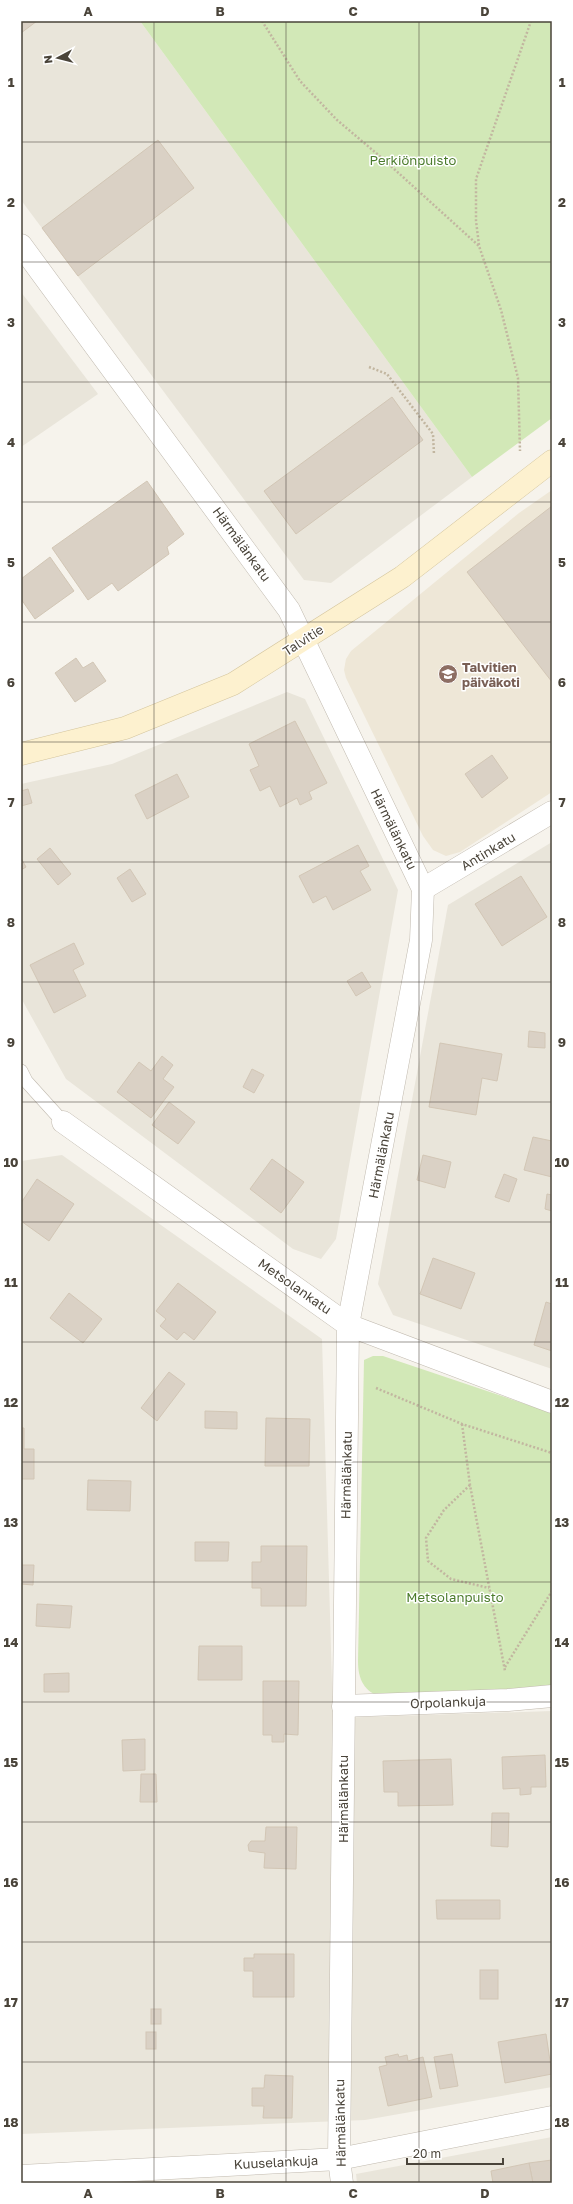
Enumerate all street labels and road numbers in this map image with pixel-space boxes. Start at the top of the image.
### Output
street label: Härmälänkatu [210,504,274,584]
street label: Talvitie [280,621,326,659]
street label: Härmälänkatu [367,786,421,872]
street label: Antinkatu [458,828,518,874]
street label: Härmälänkatu [365,1110,397,1200]
street label: Metsolankatu [255,1255,335,1317]
street label: Härmälänkatu [337,1431,355,1519]
street label: Orpolankuja [410,1693,486,1711]
street label: Härmälänkatu [335,1755,351,1843]
street label: Härmälänkatu [331,2079,349,2167]
street label: Kuuselankuja [233,2152,319,2172]

